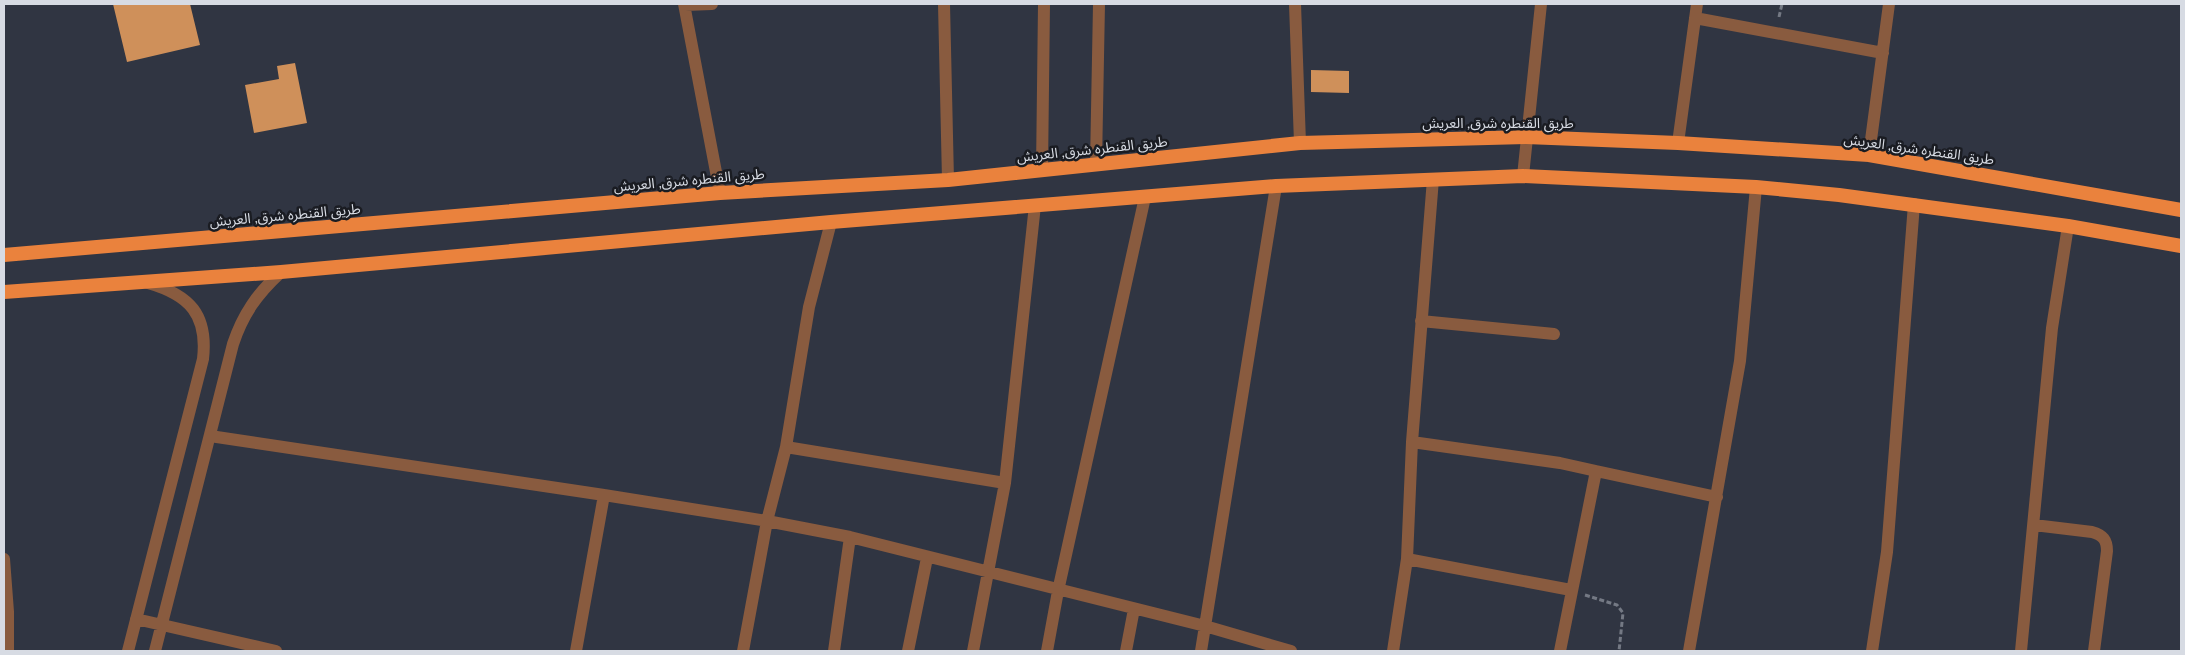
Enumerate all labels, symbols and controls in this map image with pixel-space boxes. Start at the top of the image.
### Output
street label: طريق القنطره شرق, العريش [1422,114,1574,133]
street label: طريق القنطره شرق, العريش [1843,130,1995,169]
street label: طريق القنطره شرق, العريش [1016,132,1168,167]
street label: طريق القنطره شرق, العريش [613,164,765,197]
street label: طريق القنطره شرق, العريش [209,199,361,232]

